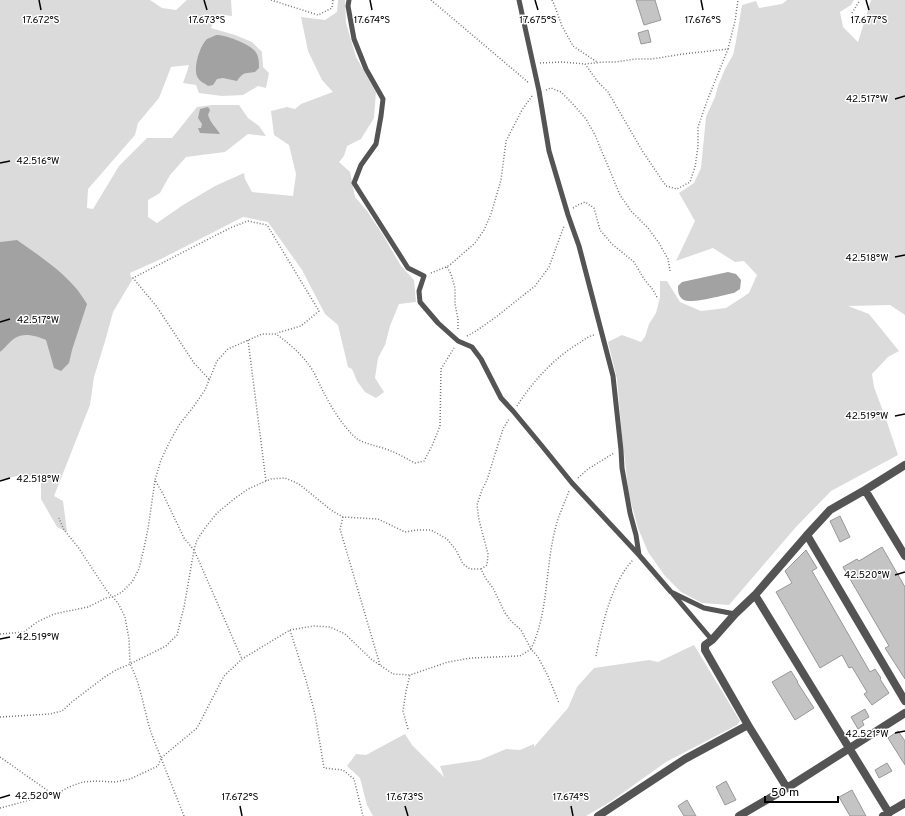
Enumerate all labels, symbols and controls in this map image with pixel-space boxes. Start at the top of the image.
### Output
text: 17.672°S [22,14,60,27]
text: 17.673°S [188,14,226,27]
text: 17.674°S [354,14,390,27]
text: 17.675°S [519,14,557,27]
text: 17.676°S [685,14,721,27]
text: 17.677°S [851,14,887,27]
text: 42.517°W [846,93,888,106]
text: 42.516°W [17,155,59,168]
text: 42.518°W [845,252,889,265]
text: 42.517°W [17,314,59,327]
text: 42.519°W [846,410,888,423]
text: 42.518°W [16,473,60,486]
text: 42.520°W [844,569,890,582]
text: 42.519°W [17,631,59,644]
text: 42.521°W [845,728,889,741]
scale bar [765,778,838,804]
text: 50 m [771,785,799,801]
text: 42.520°W [15,790,61,803]
text: 17.672°S [221,791,259,804]
text: 17.673°S [386,791,424,804]
text: 17.674°S [553,791,589,804]

